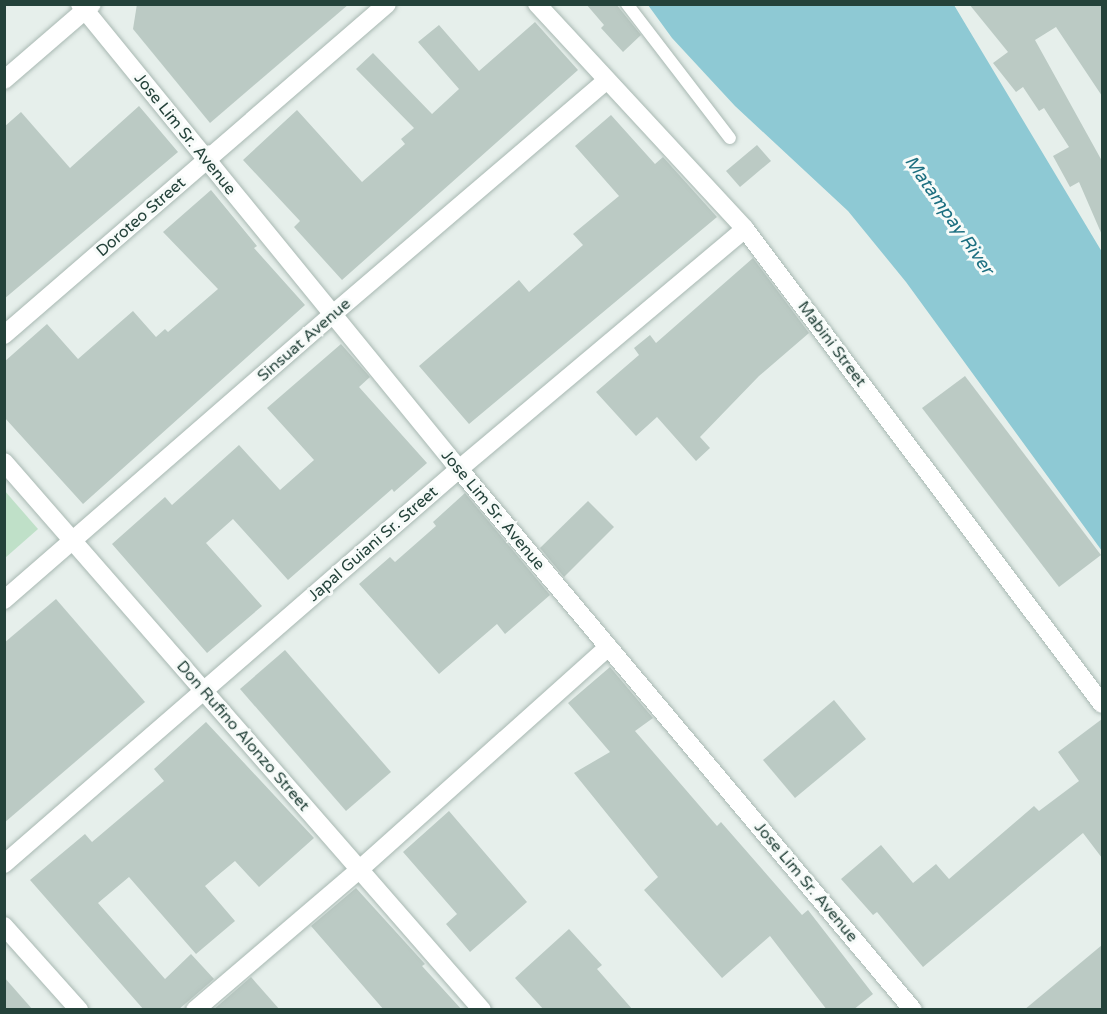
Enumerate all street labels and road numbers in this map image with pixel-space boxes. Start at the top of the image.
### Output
street label: Jose Lim Sr. Avenue [130,69,240,199]
street label: Doroteo Street [93,173,189,261]
street label: Sinsuat Avenue [253,294,355,386]
street label: Mabini Street [794,297,870,391]
street label: Jose Lim Sr. Avenue [437,446,549,574]
street label: Japal Guiani Sr. Street [304,482,442,606]
street label: Don Rufino Alonzo Street [172,657,314,815]
street label: Jose Lim Sr. Avenue [750,818,862,946]

